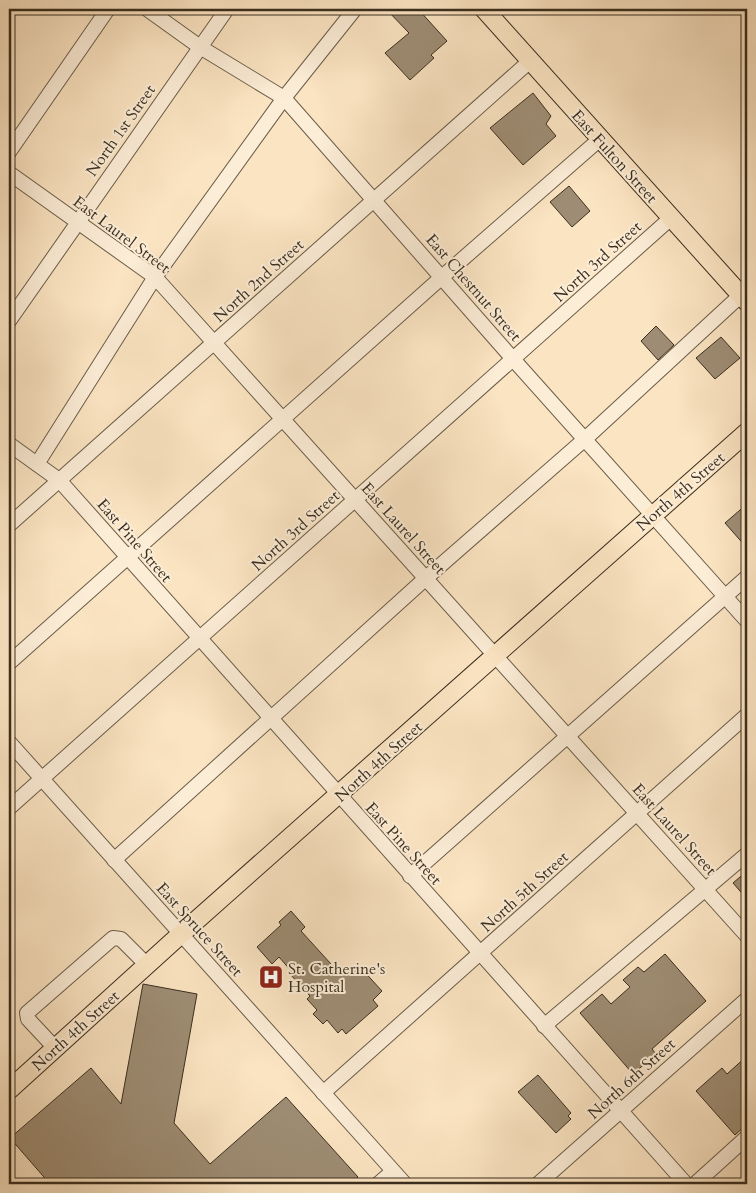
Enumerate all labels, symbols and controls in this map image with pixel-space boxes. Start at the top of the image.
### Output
street label: North 1st Street [81,80,161,181]
street label: East Fulton Street [566,105,662,208]
street label: East Laurel Street [68,191,175,279]
street label: North 3rd Street [549,216,647,307]
street label: East Chestnut Street [420,229,526,346]
street label: North 2nd Street [209,234,309,327]
street label: North 4th Street [632,447,730,536]
street label: East Laurel Street [356,478,451,579]
street label: North 3rd Street [247,485,345,576]
street label: East Pine Street [92,494,177,587]
street label: North 4th Street [330,716,427,807]
street label: East Laurel Street [627,779,722,880]
street label: East Pine Street [360,797,446,890]
street label: North 5th Street [476,846,573,937]
street label: East Spruce Street [151,878,248,982]
place label: St. Catherine's Hospital [288,958,385,998]
hospital icon: St. Catherine's Hospital [258,964,284,990]
street label: North 4th Street [27,985,124,1076]
street label: North 6th Street [583,1033,680,1124]

